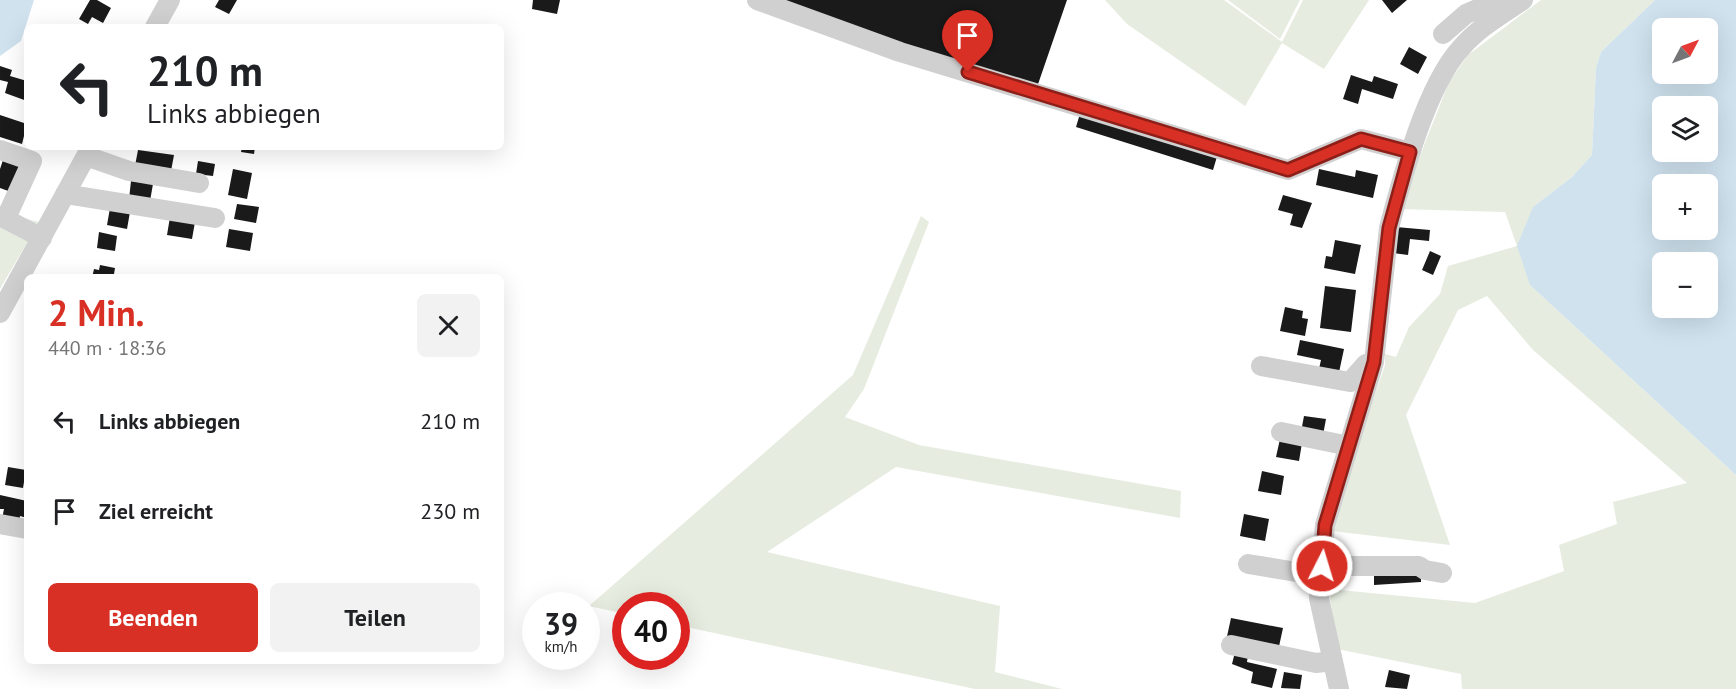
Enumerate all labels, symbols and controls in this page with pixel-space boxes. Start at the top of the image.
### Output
pin [942,10,993,72]
north arrow [1652,18,1718,84]
map controls [1652,18,1718,318]
icon: arrive [951,19,984,52]
text: 210 m [147,43,263,98]
icon: left [48,48,126,126]
text: Links abbiegen [147,96,321,130]
button: layers [1652,96,1718,162]
button: + [1652,174,1718,240]
button: − [1652,252,1718,318]
text: 2 Min. [48,289,144,336]
button: close [417,294,480,357]
text: 440 m · 18:36 [48,335,166,361]
icon: left [48,405,81,438]
text: Links abbiegen [99,407,240,435]
text: 210 m [420,407,480,435]
icon: arrive [48,495,81,528]
text: Ziel erreicht [99,497,213,525]
text: 230 m [420,497,480,525]
position arrow [1290,534,1354,598]
button: Beenden [48,583,258,652]
button: Teilen [270,583,480,652]
speed limit sign: 40 [612,592,690,670]
text: 39 [544,604,578,643]
text: km/h [545,637,577,656]

